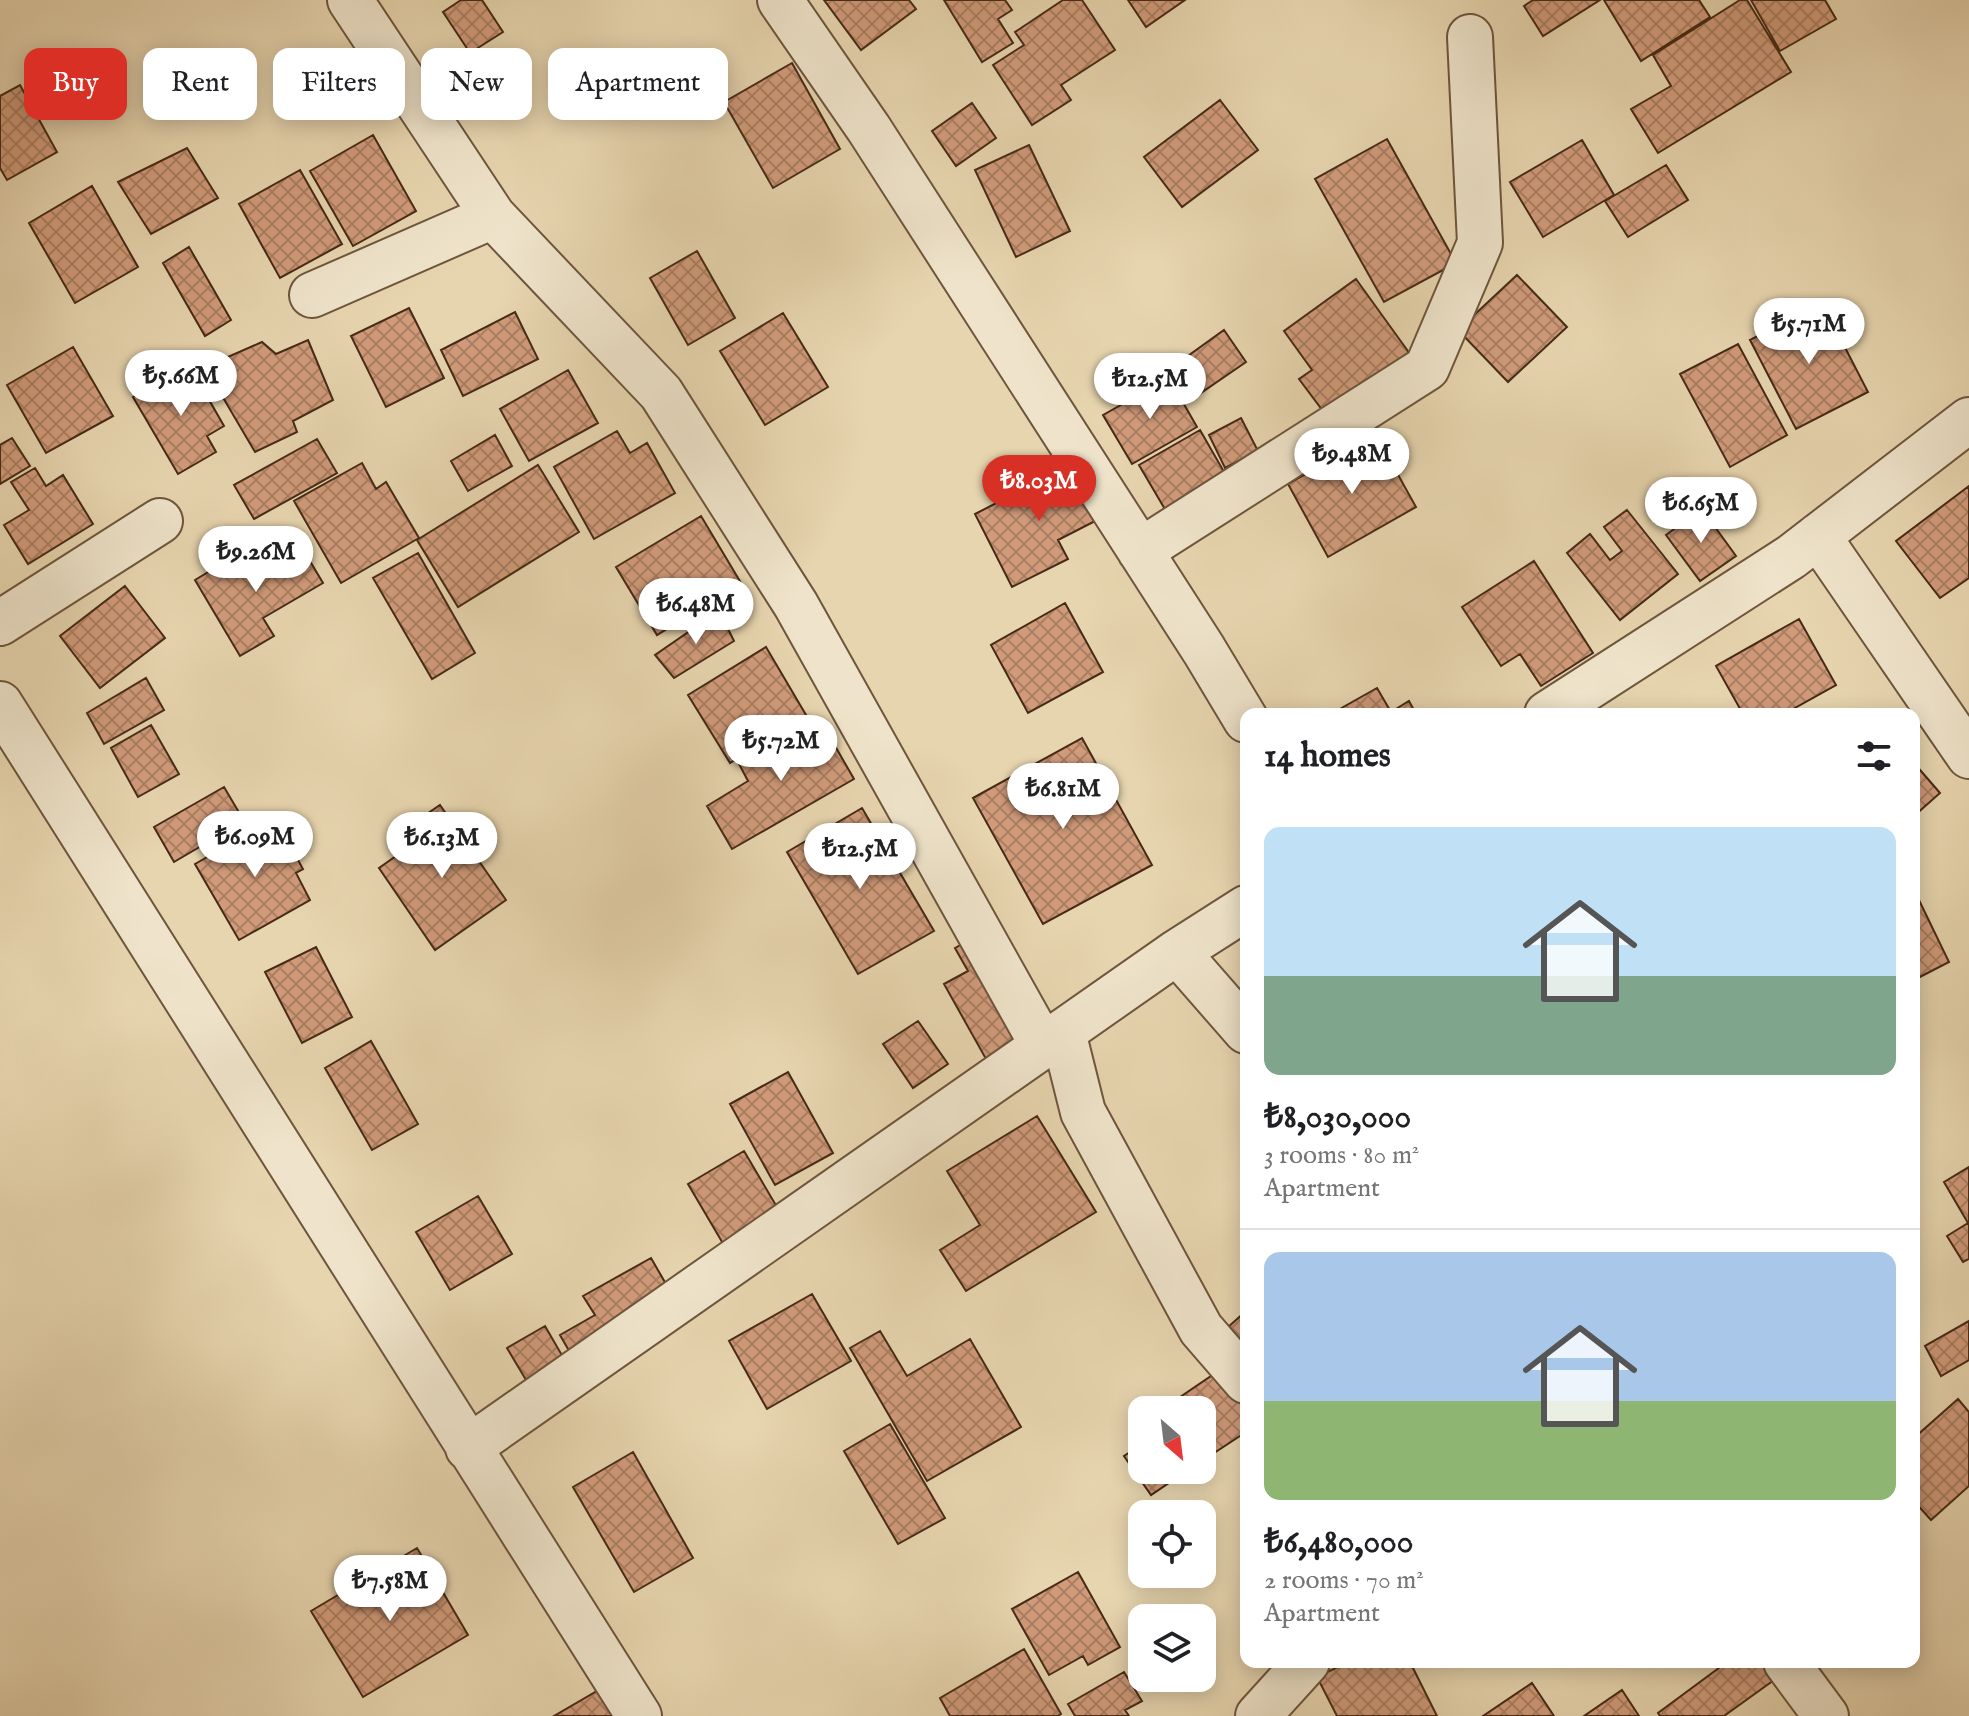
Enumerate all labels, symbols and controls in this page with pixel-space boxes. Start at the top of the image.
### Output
chip: Buy [24,48,127,120]
chip: Rent [143,48,257,120]
chip: Filters [273,48,405,120]
chip: New [421,48,532,120]
chip: Apartment [548,48,728,120]
pin: ₺5.71M [1744,298,1874,366]
text: ₺5.71M [1772,307,1846,340]
pin: ₺5.66M [116,350,246,418]
pin: ₺12.5M [1085,353,1215,421]
text: ₺5.66M [143,359,219,392]
text: ₺12.5M [1112,362,1188,395]
pin: ₺9.48M [1287,428,1417,496]
text: ₺9.48M [1312,437,1392,470]
pin: ₺8.03M [974,455,1104,523]
text: ₺8.03M [1000,464,1078,497]
pin: ₺6.65M [1636,477,1766,545]
text: ₺6.65M [1663,486,1739,519]
pin: ₺9.26M [191,526,321,594]
text: ₺9.26M [216,535,296,568]
pin: ₺6.48M [631,578,761,646]
text: ₺6.48M [657,587,736,620]
pin: ₺5.72M [716,715,846,783]
text: ₺5.72M [742,724,820,757]
icon: filters [1852,734,1896,778]
text: 14 homes [1264,735,1391,778]
pin: ₺6.81M [998,763,1128,831]
text: ₺6.81M [1025,772,1101,805]
pin: ₺6.09M [190,811,320,879]
pin: ₺6.13M [377,812,507,880]
text: ₺6.09M [215,820,295,853]
text: ₺6.13M [404,821,480,854]
pin: ₺12.5M [795,823,925,891]
text: ₺12.5M [822,832,898,865]
icon: home [1508,879,1652,1023]
text: ₺8,030,000 [1264,1096,1411,1139]
text: 3 rooms · 80 m² [1264,1139,1419,1172]
text: Apartment [1264,1172,1380,1205]
icon: home [1508,1304,1652,1448]
north arrow [1128,1396,1216,1484]
map controls [1128,1396,1216,1692]
button: locate [1128,1500,1216,1588]
text: ₺6,480,000 [1264,1521,1414,1564]
pin: ₺7.58M [325,1555,455,1623]
text: ₺7.58M [352,1564,428,1597]
text: 2 rooms · 70 m² [1264,1564,1424,1597]
text: Apartment [1264,1597,1380,1630]
button: layers [1128,1604,1216,1692]

